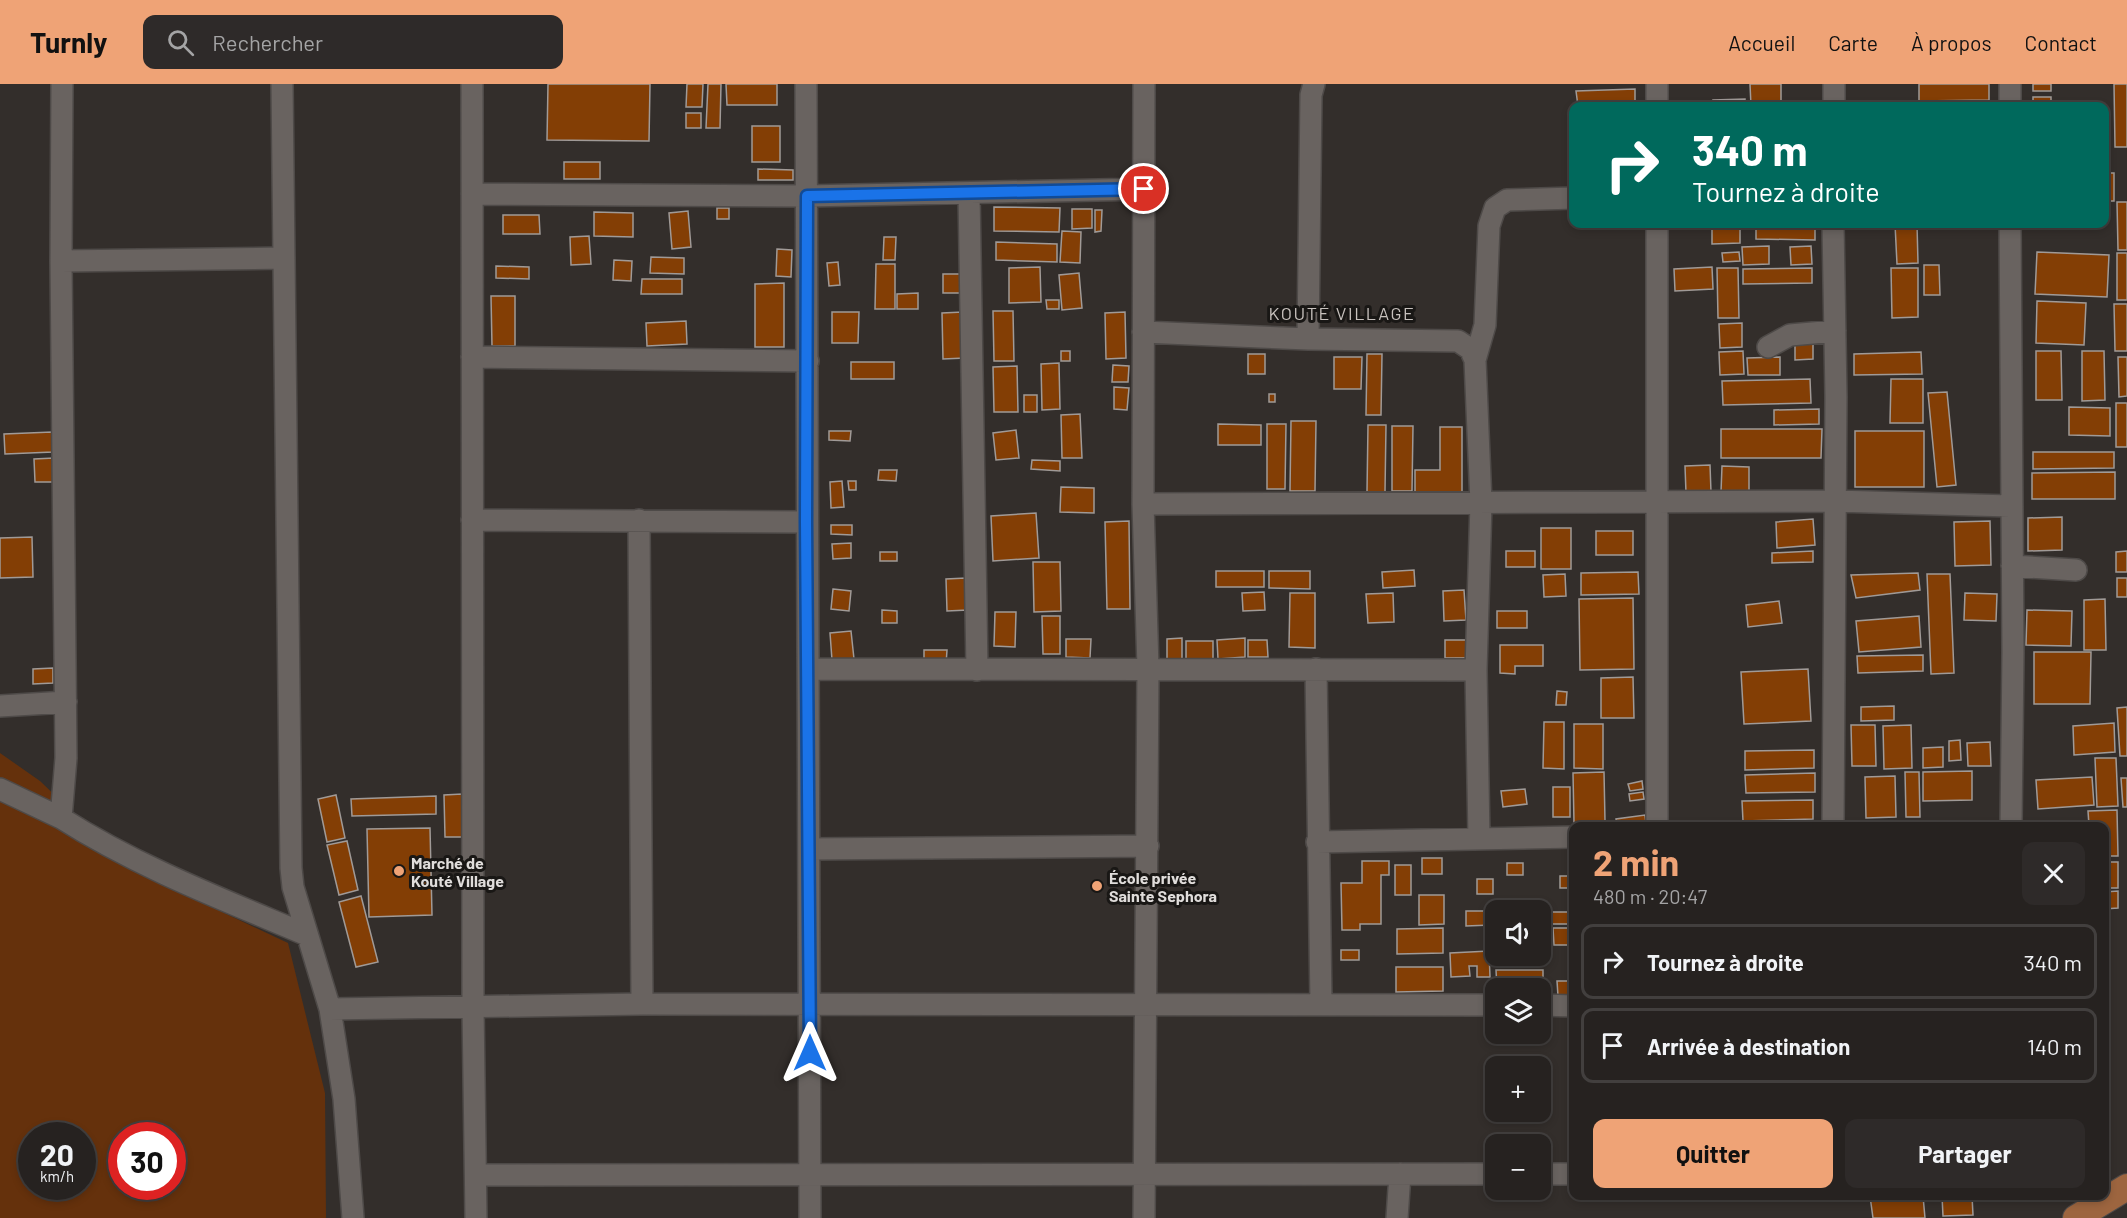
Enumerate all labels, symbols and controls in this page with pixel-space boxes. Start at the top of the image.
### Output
search box [143,15,563,69]
text: Turnly [30,25,107,59]
icon: search [164,26,197,59]
text: Rechercher [212,29,323,55]
text: Accueil [1728,30,1795,55]
text: Carte [1828,30,1878,55]
text: À propos [1911,30,1992,55]
text: Contact [2025,30,2097,55]
text: 340 m [1692,124,1808,174]
icon: right [1593,126,1671,204]
pin [1118,163,1169,214]
icon: arrive [1127,172,1160,205]
text: Tournez à droite [1692,175,1880,207]
district label: KOUTÉ VILLAGE [1269,302,1415,324]
text: 2 min [1593,840,1679,883]
button: close [2022,842,2085,905]
place label: Marché de Kouté Village [411,853,504,890]
marker: Marché de Kouté Village [392,864,406,878]
place label: École privée Sainte Sephora [1109,868,1217,905]
marker: École privée Sainte Sephora [1090,879,1104,893]
text: 480 m · 20:47 [1593,884,1707,908]
map controls [1485,900,1551,1200]
button: sound [1485,900,1551,966]
icon: right [1596,945,1629,978]
text: Tournez à droite [1647,949,1804,975]
text: 340 m [2024,949,2082,975]
button: layers [1485,978,1551,1044]
position arrow [778,1021,842,1085]
icon: arrive [1596,1029,1629,1062]
text: Arrivée à destination [1647,1033,1850,1059]
text: 140 m [2027,1033,2082,1059]
button: + [1485,1056,1551,1122]
button: Quitter [1593,1119,1833,1188]
button: Partager [1845,1119,2085,1188]
speed limit sign: 30 [108,1122,186,1200]
button: − [1485,1134,1551,1200]
text: 20 [40,1136,74,1172]
text: km/h [40,1167,74,1185]

